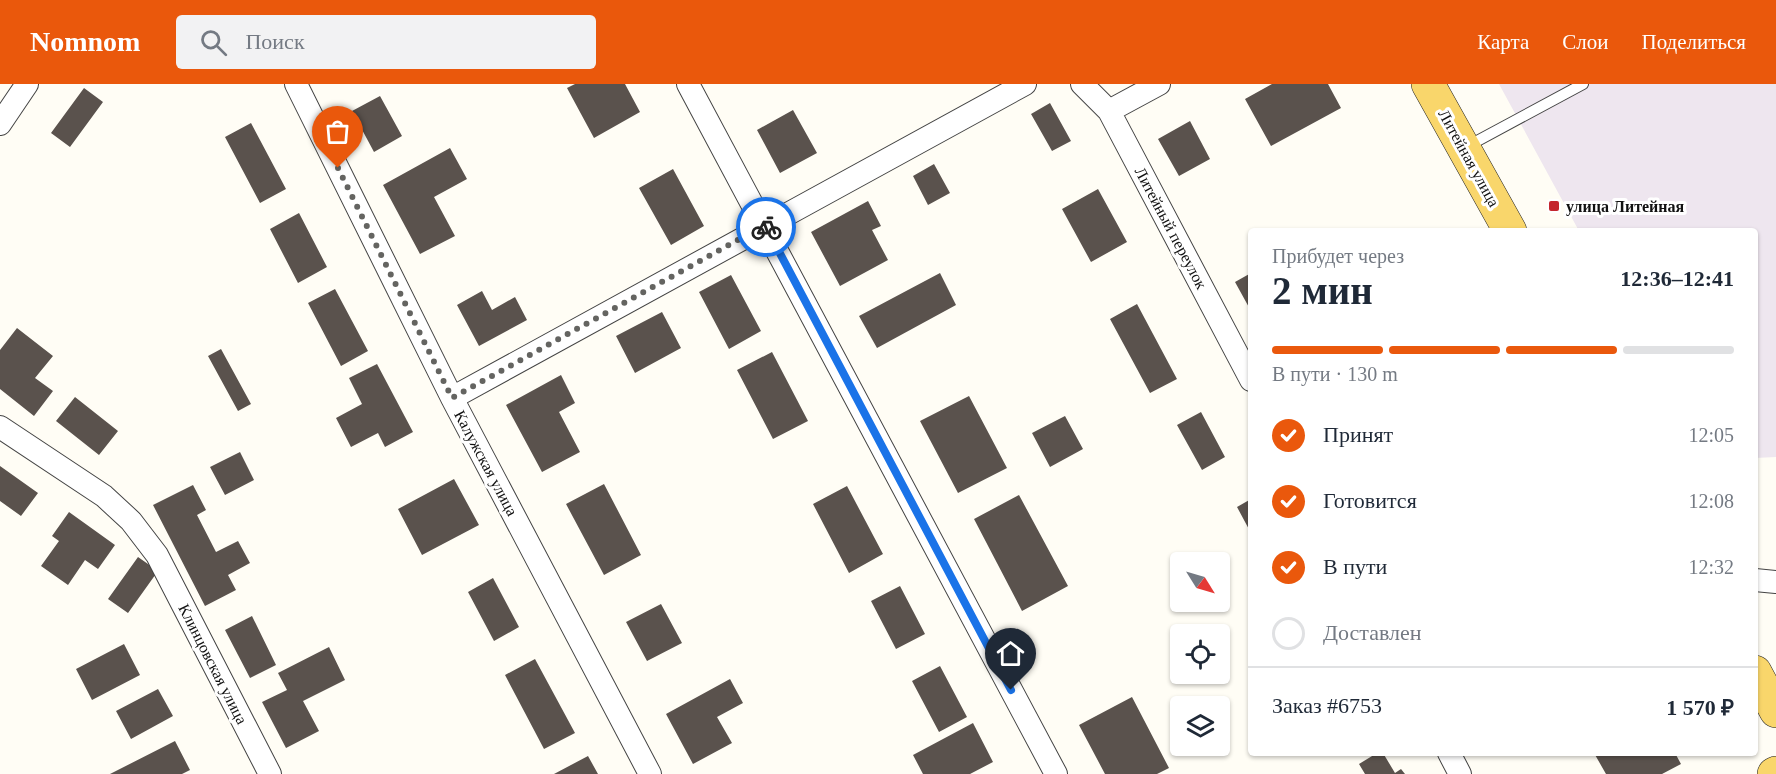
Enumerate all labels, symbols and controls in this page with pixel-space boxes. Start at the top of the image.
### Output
search box [176,15,596,69]
text: Nomnom [30,26,140,57]
icon: search [197,26,230,59]
text: Поиск [245,29,305,54]
text: Карта [1477,30,1529,54]
text: Слои [1562,30,1608,54]
text: Поделиться [1641,30,1746,54]
pin [312,106,363,168]
street label: Литейная улица [1434,106,1503,210]
icon: bag [321,115,354,148]
street label: Литейный переулок [1131,164,1210,292]
courier [736,197,796,257]
place label: улица Литейная [1566,198,1685,216]
marker: улица Литейная [1547,199,1561,213]
icon: bike [750,211,783,244]
text: Прибудет через [1272,245,1404,267]
text: 12:36–12:41 [1620,266,1734,291]
text: 2 мин [1272,269,1373,312]
text: В пути · 130 m [1272,363,1398,385]
street label: Калужская улица [450,407,521,519]
icon: check [1272,419,1305,452]
text: Принят [1323,422,1393,447]
text: 12:05 [1688,424,1734,446]
icon: check [1272,485,1305,518]
text: Готовится [1323,488,1417,513]
text: 12:08 [1688,490,1734,512]
icon: check [1272,551,1305,584]
north arrow [1170,552,1230,612]
map controls [1170,552,1230,756]
text: В пути [1323,554,1387,579]
text: 12:32 [1688,556,1734,578]
street label: Клинцовская улица [174,601,251,727]
text: Доставлен [1323,620,1422,645]
button: locate [1170,624,1230,684]
pin [985,628,1036,690]
icon: home [994,637,1027,670]
text: Заказ #6753 [1272,693,1382,718]
text: 1 570 ₽ [1666,695,1734,720]
button: layers [1170,696,1230,756]

